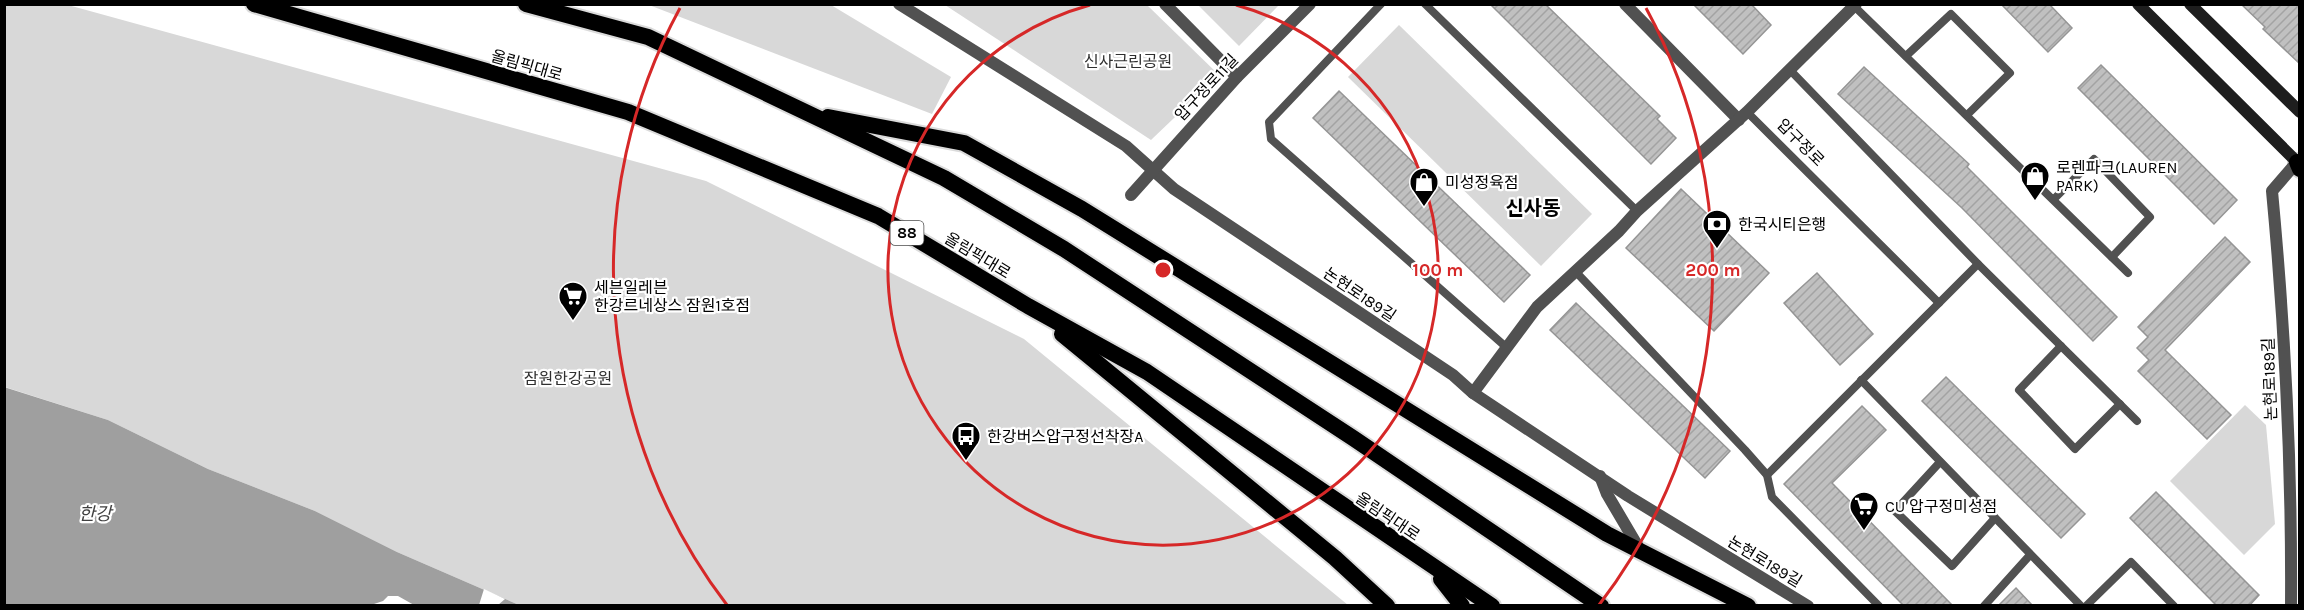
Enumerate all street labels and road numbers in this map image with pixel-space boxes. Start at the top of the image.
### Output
street label: 올림픽대로 [489,46,565,85]
street label: 압구정로11길 [1171,50,1242,125]
street label: 압구정로 [1773,115,1828,170]
road number: 88 [890,221,924,245]
street label: 올림픽대로 [941,228,1014,283]
street label: 논현로189길 [1320,263,1400,326]
street label: 논현로189길 [2259,337,2280,421]
street label: 올림픽대로 [1352,488,1424,545]
street label: 논현로189길 [1724,532,1805,591]

